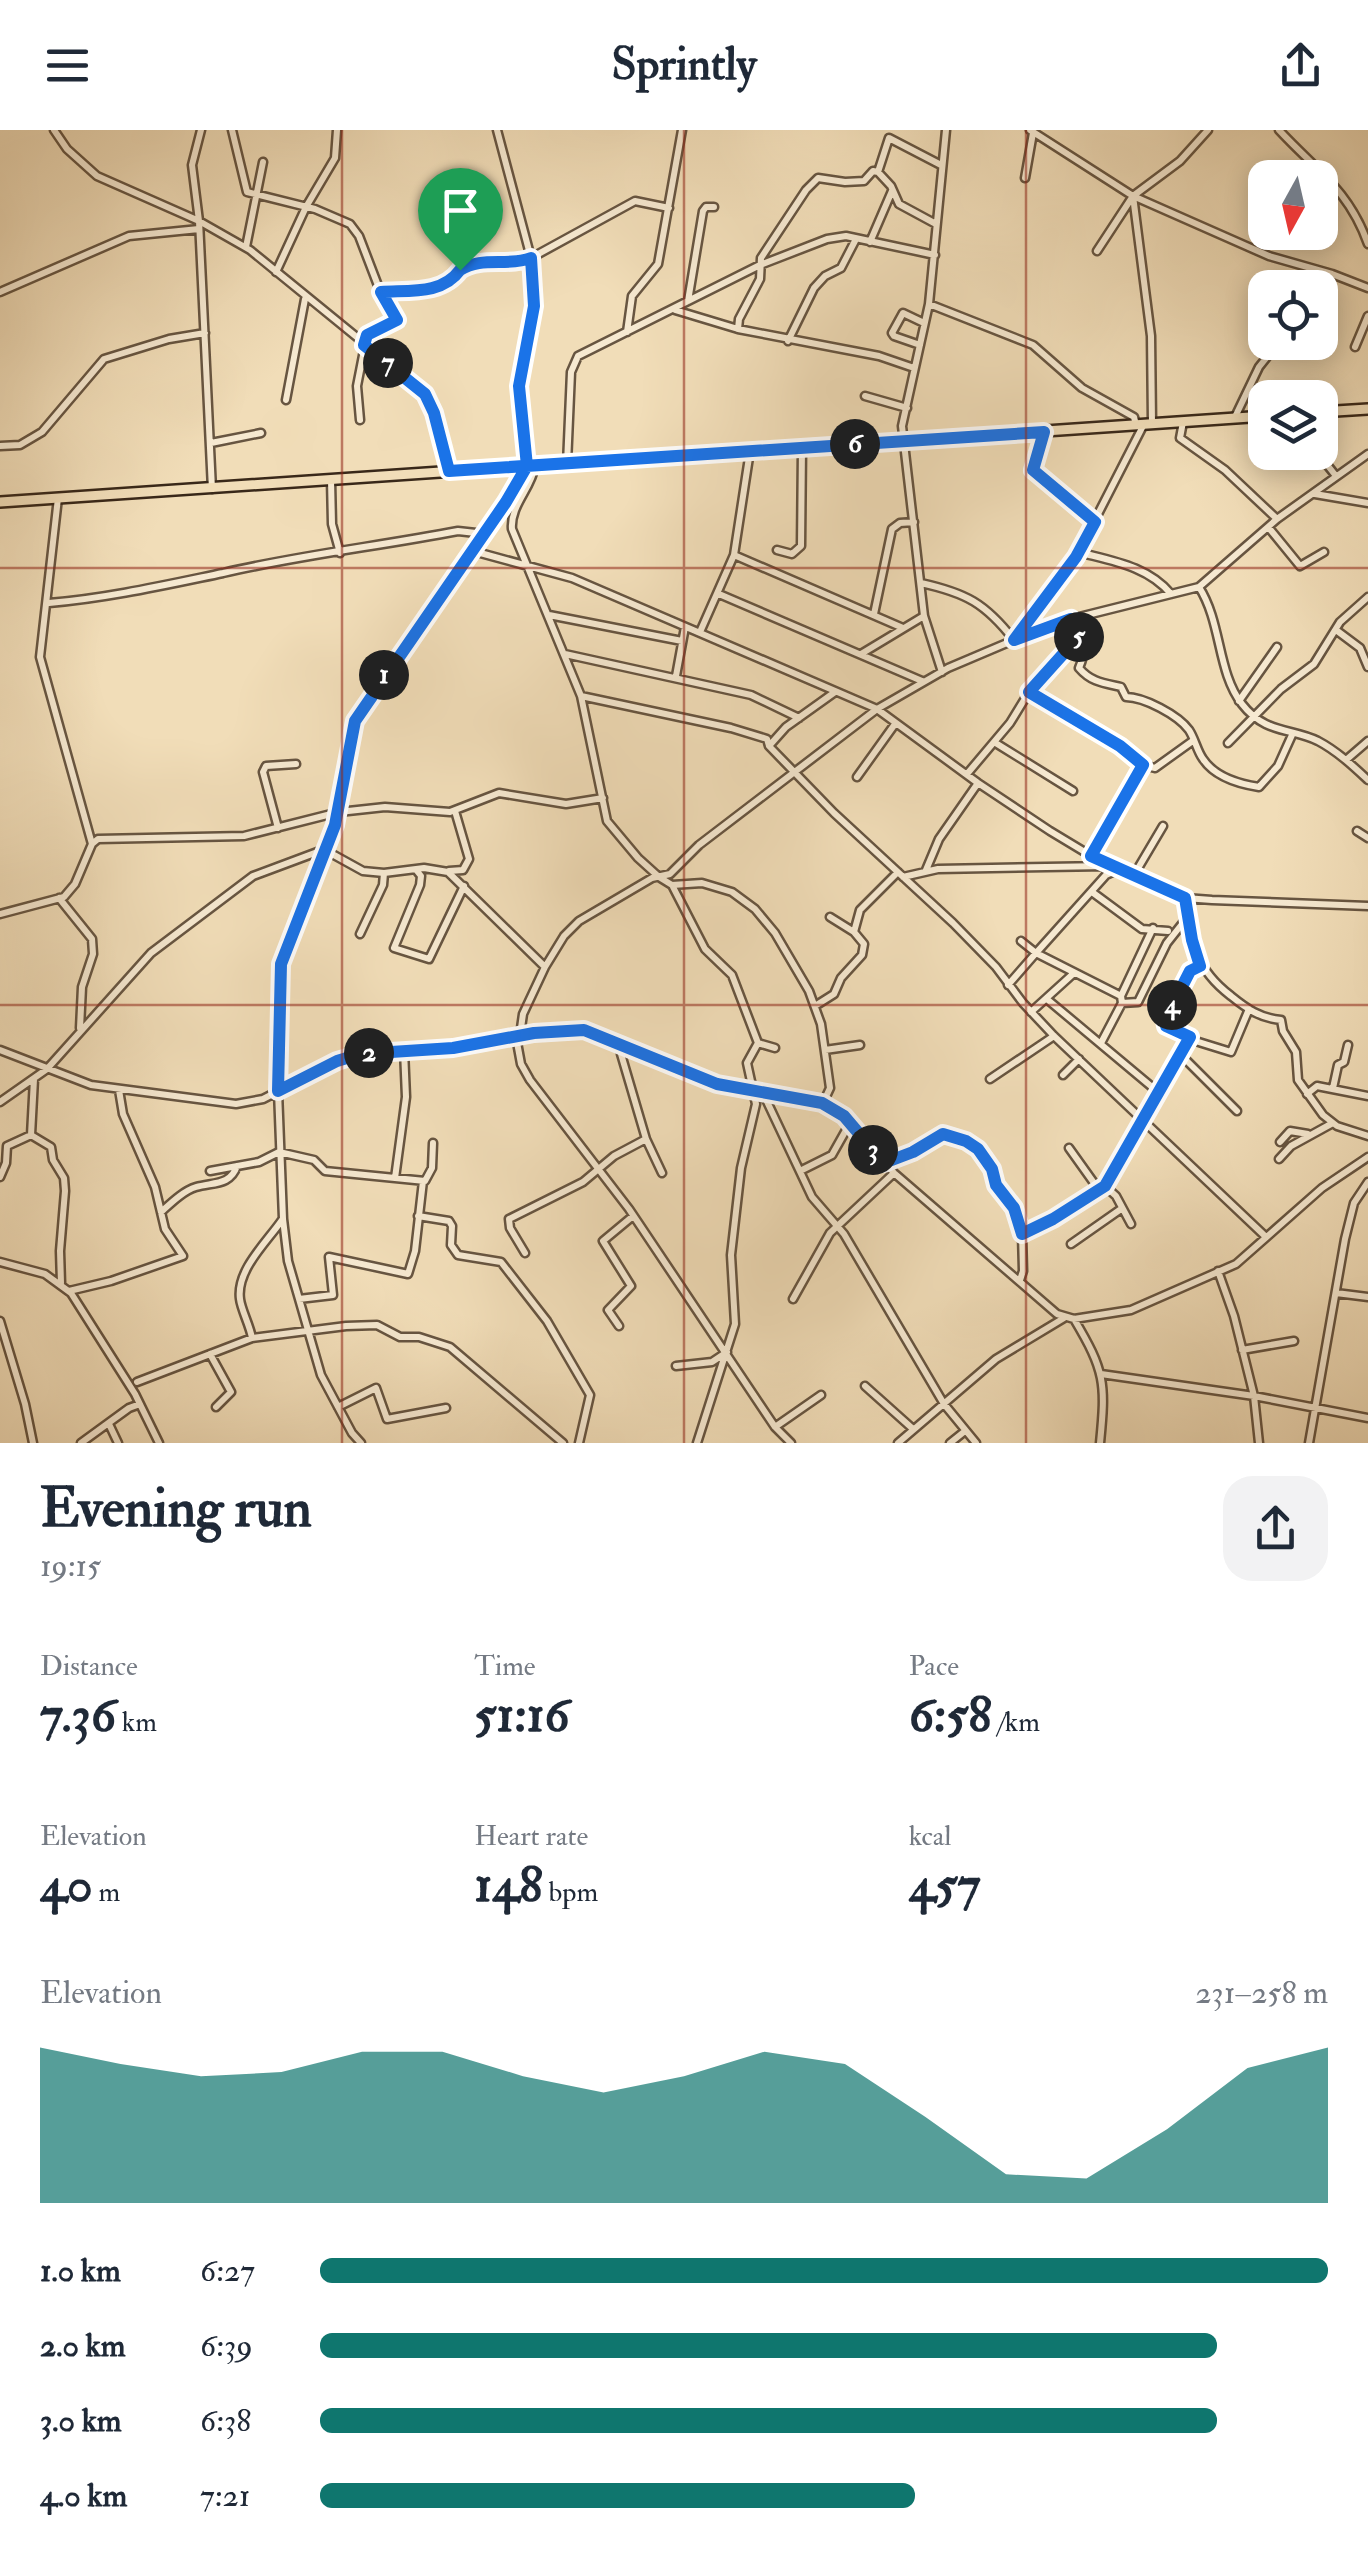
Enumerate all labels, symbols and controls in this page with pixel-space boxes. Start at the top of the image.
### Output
text: Sprintly [611,37,757,93]
icon: menu [40,38,95,93]
icon: share [1273,38,1328,93]
north arrow [1248,160,1338,250]
map controls [1248,160,1338,470]
pin [418,168,503,271]
icon: arrive [433,183,488,238]
button: locate [1248,270,1338,360]
pin: 7 [363,338,413,388]
text: 7 [382,345,394,380]
button: layers [1248,380,1338,470]
pin: 6 [830,419,880,469]
text: 6 [848,426,862,461]
pin: 5 [1054,612,1104,662]
text: 5 [1073,619,1085,654]
pin: 1 [359,650,409,700]
text: 1 [379,657,389,692]
pin: 4 [1147,980,1197,1030]
text: 4 [1164,987,1180,1022]
pin: 2 [344,1028,394,1078]
text: 2 [362,1035,376,1070]
pin: 3 [848,1125,898,1175]
text: 3 [868,1132,878,1167]
text: Evening run [40,1474,312,1543]
button: share [1223,1476,1328,1581]
text: 19:15 [40,1546,101,1586]
text: Distance [40,1649,138,1684]
text: Time [474,1649,536,1684]
text: Pace [909,1649,959,1684]
text: 7.36 [40,1684,116,1747]
text: 51:16 [474,1684,569,1747]
text: 6:58 [909,1684,992,1747]
text: km [116,1705,157,1740]
text: /km [992,1705,1040,1740]
text: Elevation [40,1819,147,1854]
text: Heart rate [474,1819,588,1854]
text: kcal [909,1819,952,1854]
text: 40 [40,1854,93,1917]
text: 148 [474,1854,543,1917]
text: 457 [909,1854,981,1917]
text: m [93,1875,120,1910]
text: bpm [543,1875,598,1910]
text: Elevation [40,1973,162,2013]
text: 231–258 m [1195,1973,1328,2013]
text: 1.0 km [40,2251,121,2291]
text: 6:27 [200,2251,255,2291]
text: 2.0 km [40,2326,126,2366]
text: 6:39 [200,2326,253,2366]
text: 3.0 km [40,2401,122,2441]
text: 6:38 [200,2401,251,2441]
text: 4.0 km [40,2476,127,2516]
text: 7:21 [200,2476,250,2516]

